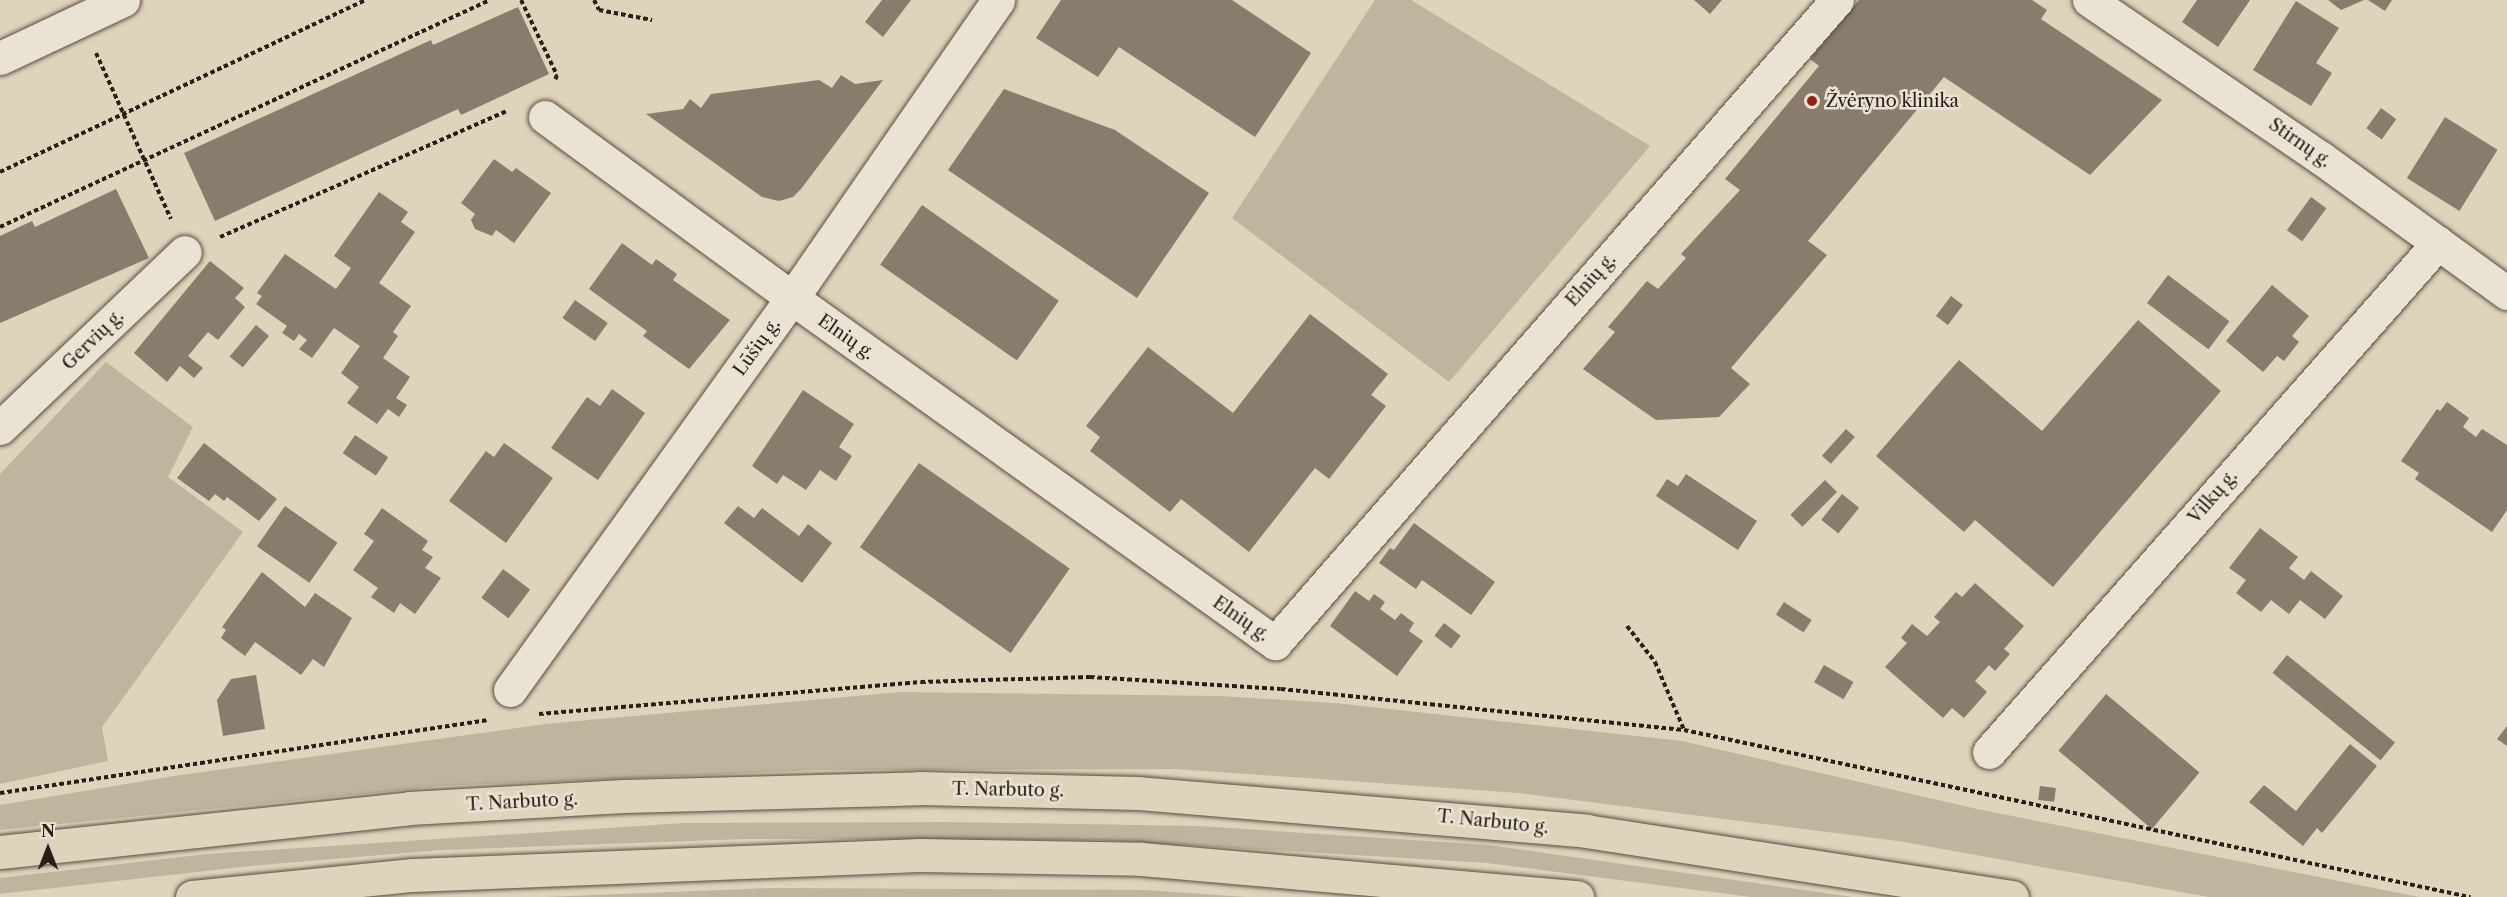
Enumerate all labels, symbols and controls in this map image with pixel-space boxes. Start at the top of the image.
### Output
place label: Žvėryno klinika [1826,90,1959,112]
marker: Žvėryno klinika [1803,92,1821,110]
street label: Stirnų g. [2265,114,2335,172]
street label: Elnių g. [1561,249,1621,311]
street label: Gervių g. [58,305,128,375]
street label: Elnių g. [813,310,879,364]
street label: Lūšių g. [729,314,785,380]
street label: Vilkų g. [2184,466,2242,528]
street label: Elnių g. [1208,592,1274,646]
street label: T. Narbuto g. [952,778,1064,802]
street label: T. Narbuto g. [466,788,578,816]
street label: T. Narbuto g. [1436,805,1550,839]
north arrow [18,819,78,879]
text: N [41,821,55,841]

